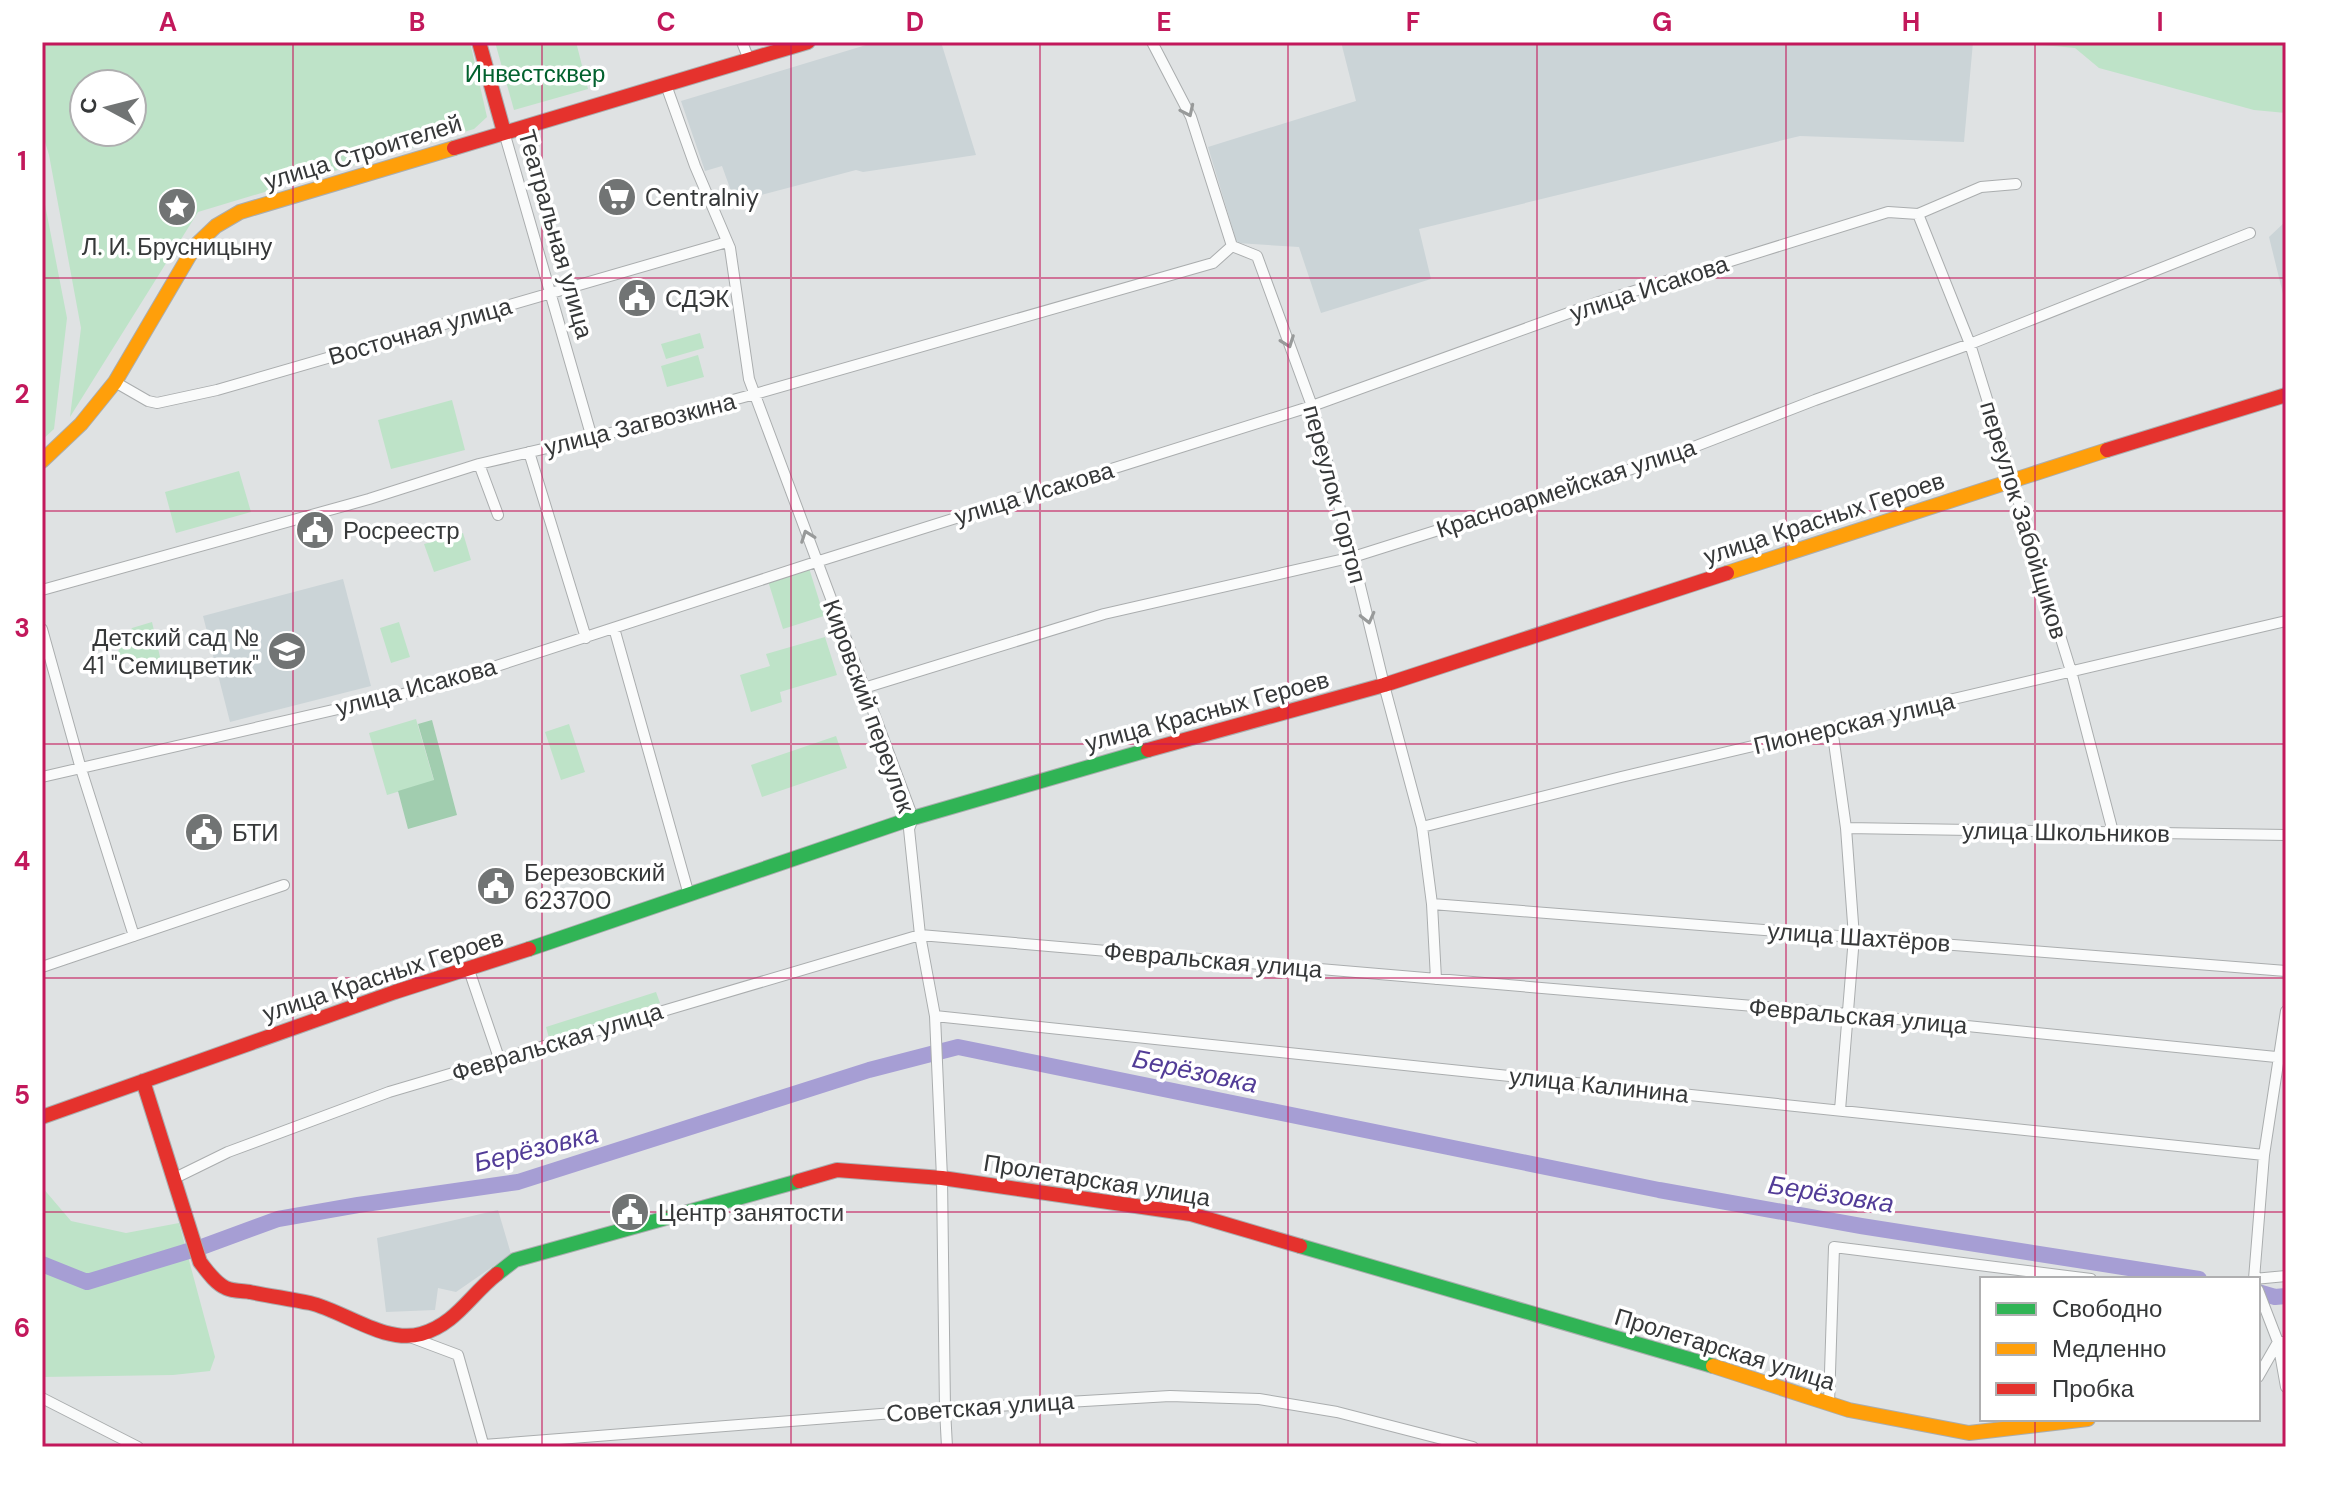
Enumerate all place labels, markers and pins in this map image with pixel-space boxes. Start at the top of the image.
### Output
supermarket icon: Centralniy [596,176,638,218]
place label: Centralniy [645,182,759,213]
place icon: Л. И. Брусницыну [156,186,198,228]
place label: Л. И. Брусницыну [82,231,272,262]
public building icon: СДЭК [616,277,658,319]
place label: СДЭК [665,283,729,314]
public building icon: Росреестр [294,509,336,551]
place label: Росреестр [343,515,460,546]
place label: Детский сад № 41 "Семицветик" [82,622,259,681]
school or university icon: Детский сад № 41 "Семицветик" [266,630,308,672]
public building icon: БТИ [183,811,225,853]
place label: БТИ [232,817,279,848]
place label: Березовский 623700 [524,857,665,916]
public building icon: Березовский 623700 [475,865,517,907]
public building icon: Центр занятости [609,1191,651,1233]
place label: Центр занятости [658,1197,844,1228]

